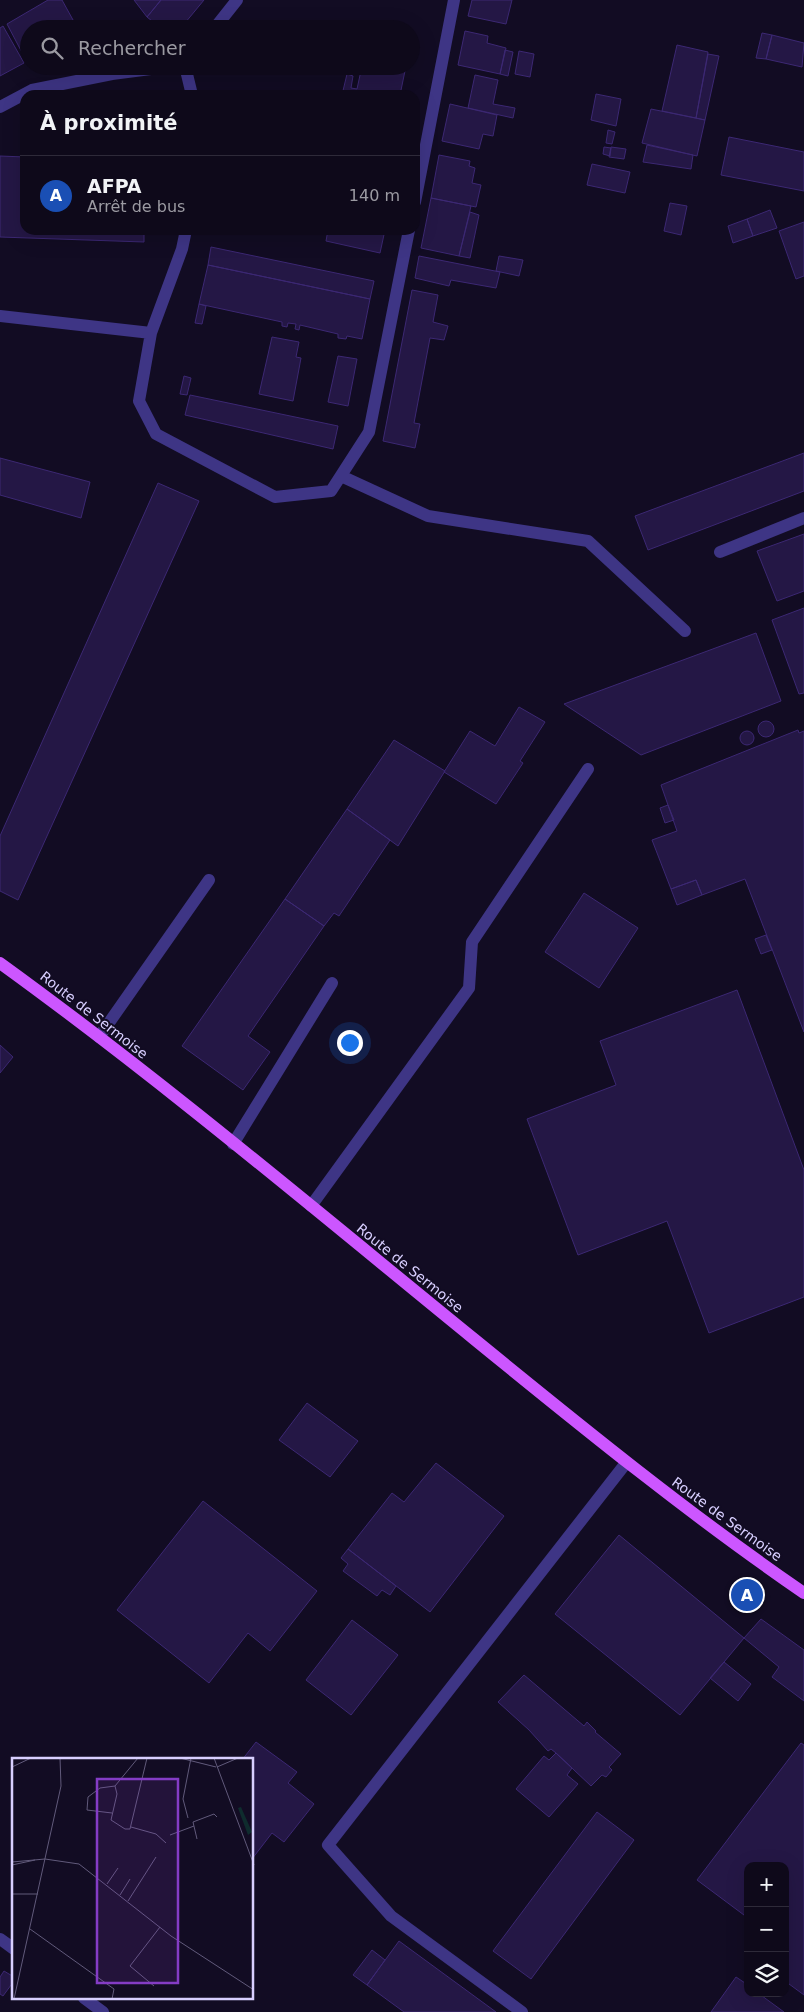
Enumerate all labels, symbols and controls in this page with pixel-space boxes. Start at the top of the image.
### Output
search box [20,20,420,75]
icon: search [38,34,66,62]
text: Rechercher [78,37,186,59]
text: À proximité [40,111,177,135]
text: AFPA [87,175,142,197]
text: A [50,186,62,205]
text: 140 m [349,186,400,205]
text: Arrêt de bus [87,197,185,216]
street label: Route de Sermoise [37,968,151,1062]
your location [337,1030,363,1056]
street label: Route de Sermoise [354,1220,466,1316]
street label: Route de Sermoise [669,1474,785,1564]
pin: A [731,1576,763,1614]
inset map [12,1758,254,2000]
map controls [744,1862,789,1997]
button: + [744,1862,789,1907]
button: − [744,1907,789,1952]
button: layers [744,1952,789,1997]

